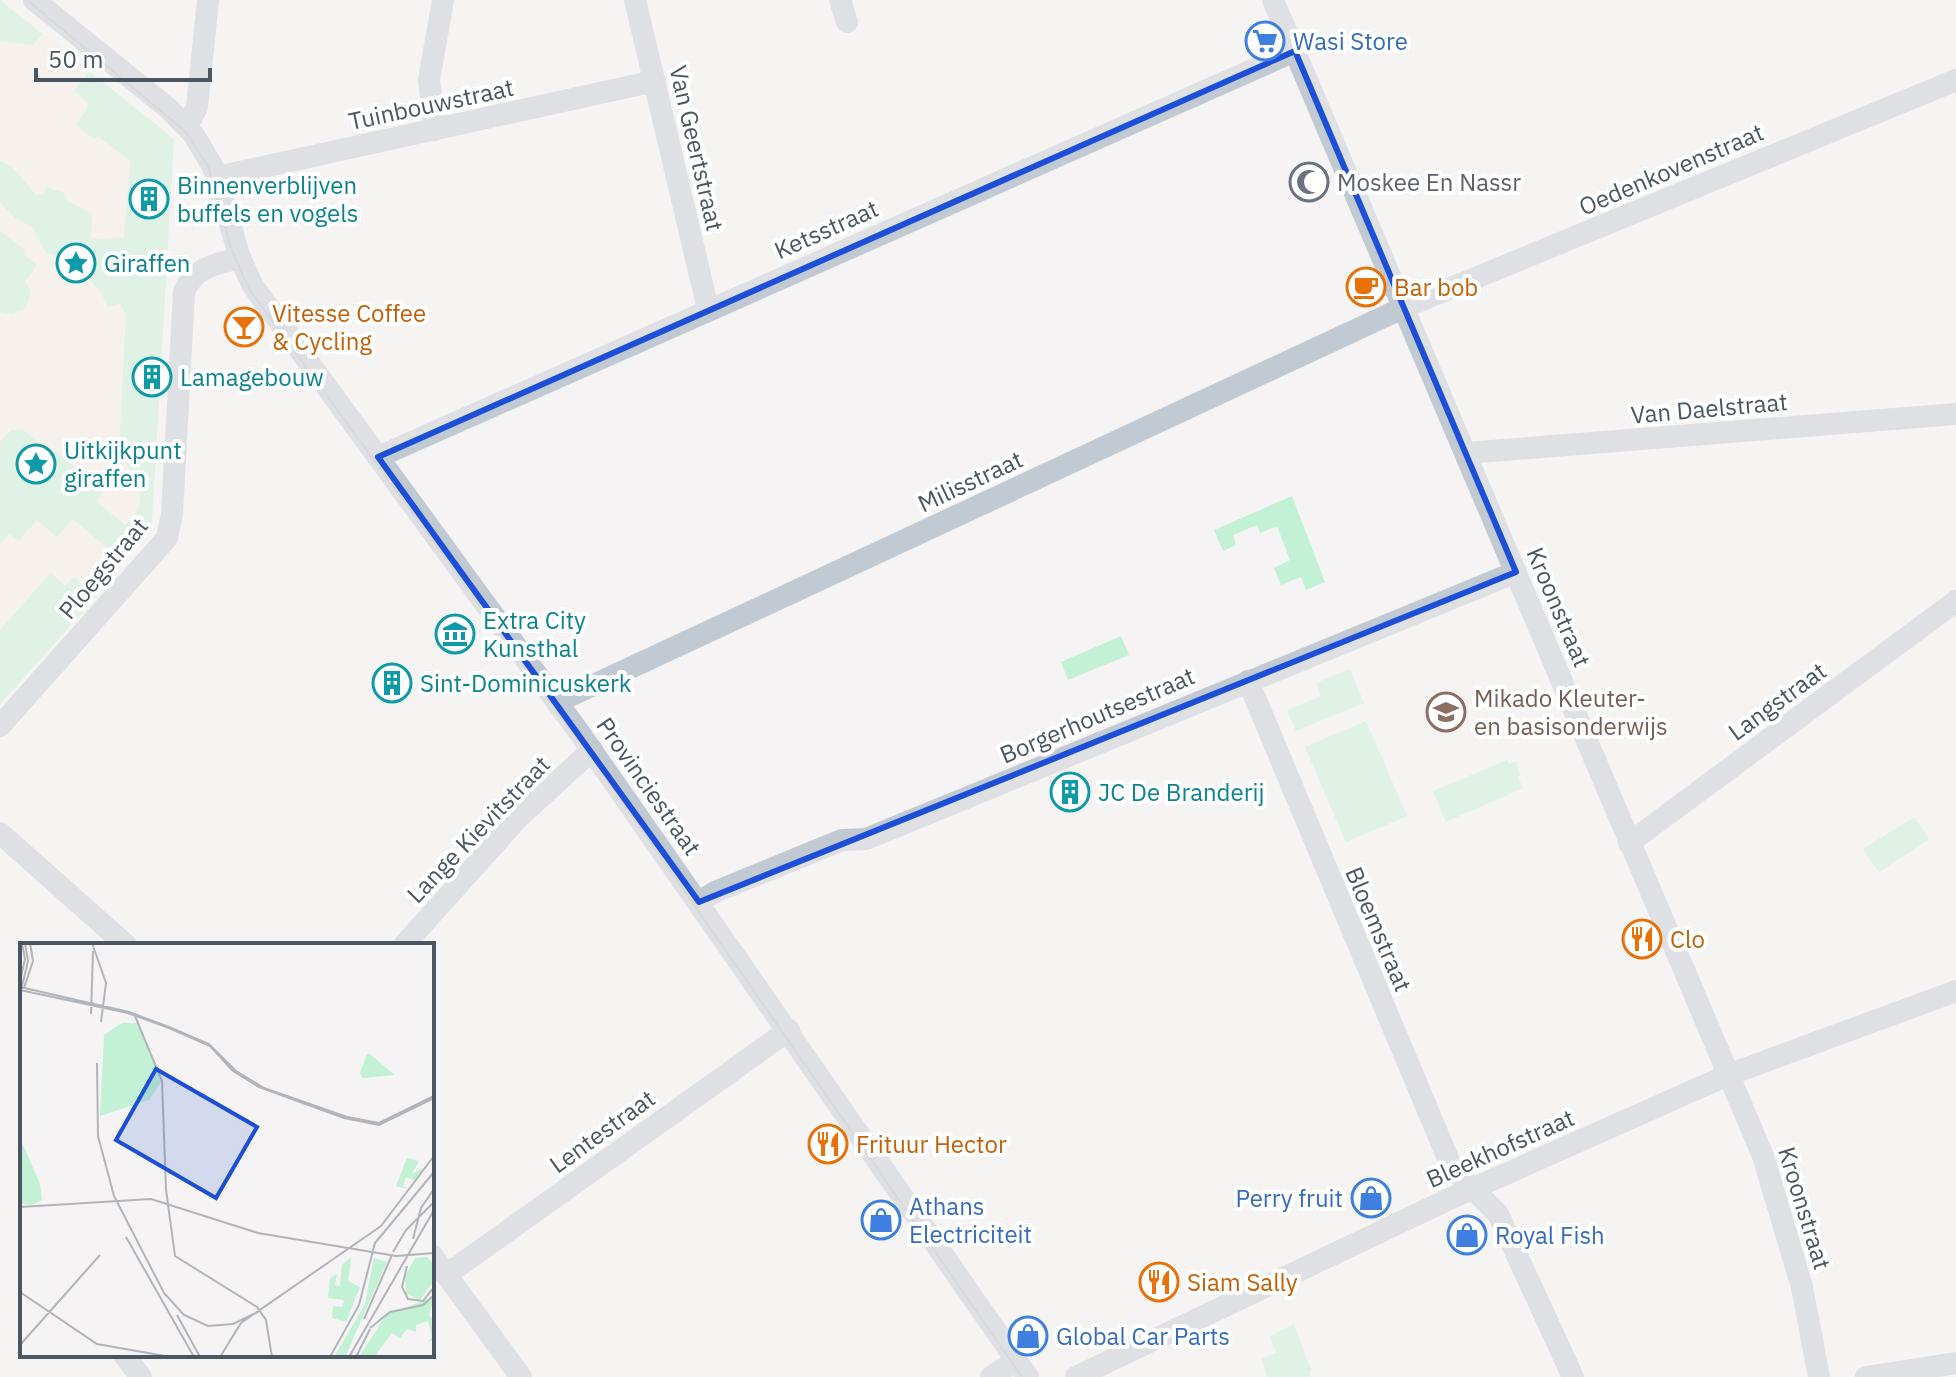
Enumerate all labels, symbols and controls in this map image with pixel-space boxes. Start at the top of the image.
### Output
supermarket icon: Wasi Store [1244,20,1286,62]
place label: Wasi Store [1293,25,1408,57]
scale bar [36,32,210,82]
text: 50 m [48,43,103,75]
street label: Van Geertstraat [662,62,732,234]
street label: Tuinbouwstraat [346,71,516,137]
street label: Oedenkovenstraat [1574,116,1768,222]
mosque icon: Moskee En Nassr [1288,161,1330,203]
place label: Moskee En Nassr [1337,166,1521,198]
place label: Binnenverblijven buffels en vogels [177,169,359,229]
building icon: Binnenverblijven buffels en vogels [128,178,170,220]
street label: Ketsstraat [769,192,883,266]
place icon: Giraffen [55,242,97,284]
place label: Giraffen [104,247,190,279]
cafe icon: Bar bob [1345,266,1387,308]
place label: Bar bob [1394,271,1478,303]
place label: Vitesse Coffee & Cycling [272,297,426,357]
bar icon: Vitesse Coffee & Cycling [223,306,265,348]
building icon: Lamagebouw [131,356,173,398]
place label: Lamagebouw [180,361,324,393]
street label: Van Daelstraat [1629,385,1789,431]
place label: Uitkijkpunt giraffen [64,434,182,494]
place icon: Uitkijkpunt giraffen [15,443,57,485]
street label: Milisstraat [912,443,1028,519]
street label: Ploegstraat [51,511,155,625]
street label: Kroonstraat [1519,542,1599,672]
place label: Extra City Kunsthal [483,604,586,664]
museum icon: Extra City Kunsthal [434,613,476,655]
street label: Langstraat [1722,655,1832,747]
street label: Borgerhoutsestraat [995,660,1199,770]
building icon: Sint-Dominicuskerk [371,662,413,704]
place label: Sint-Dominicuskerk [420,667,632,699]
place label: Mikado Kleuter- en basisonderwijs [1474,682,1668,742]
school or university icon: Mikado Kleuter- en basisonderwijs [1425,691,1467,733]
street label: Provinciestraat [590,711,708,861]
street label: Lange Kievitstraat [399,748,557,910]
building icon: JC De Branderij [1049,771,1091,813]
place label: JC De Branderij [1098,776,1265,808]
street label: Bloemstraat [1338,862,1420,996]
restaurant icon: Clo [1621,918,1663,960]
place label: Clo [1670,923,1705,955]
inset map [20,943,434,1357]
street label: Lentestraat [543,1082,661,1180]
street label: Bleekhofstraat [1421,1101,1579,1195]
restaurant icon: Frituur Hector [807,1123,849,1165]
place label: Frituur Hector [856,1128,1007,1160]
street label: Kroonstraat [1771,1143,1839,1273]
shop icon: Perry fruit [1350,1177,1392,1219]
place label: Perry fruit [1236,1182,1343,1214]
place label: Athans Electriciteit [909,1190,1032,1250]
shop icon: Athans Electriciteit [860,1199,902,1241]
shop icon: Royal Fish [1446,1214,1488,1256]
place label: Royal Fish [1495,1219,1605,1251]
restaurant icon: Siam Sally [1138,1261,1180,1303]
place label: Siam Sally [1187,1266,1298,1298]
shop icon: Global Car Parts [1007,1315,1049,1357]
place label: Global Car Parts [1056,1320,1230,1352]

